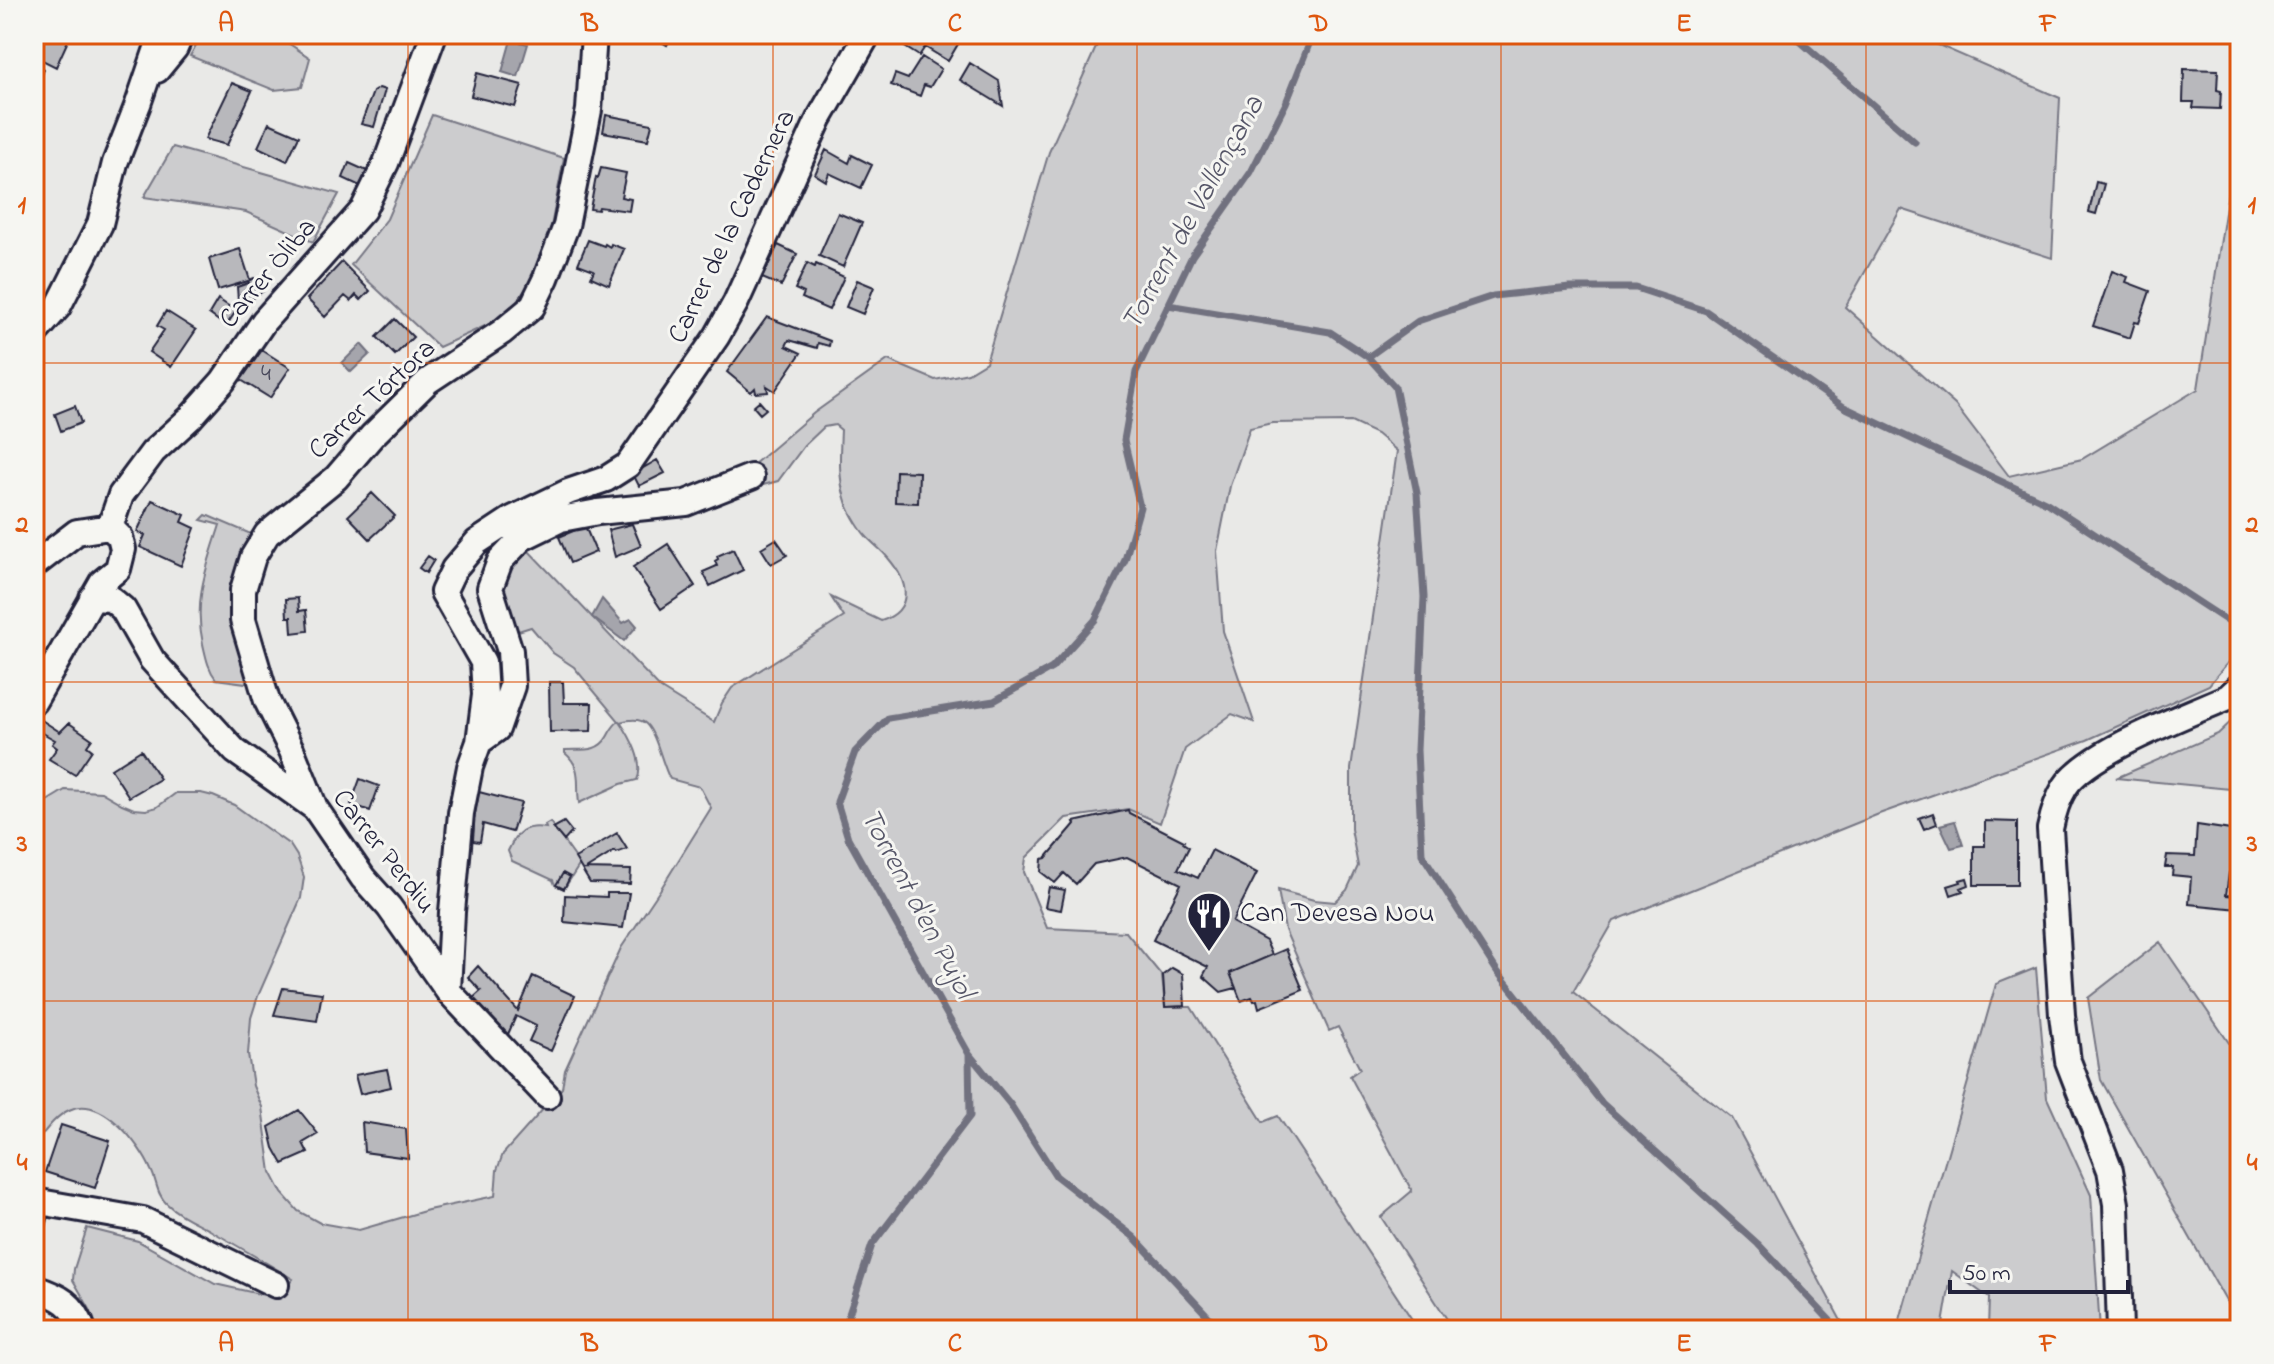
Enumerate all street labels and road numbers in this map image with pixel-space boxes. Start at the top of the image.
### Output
street label: Carrer de la Cadernera [659,103,807,351]
street label: Carrer Òliba [210,209,328,339]
street label: Carrer Tórtora [300,330,446,470]
street label: Carrer Perdiu [321,781,445,923]

